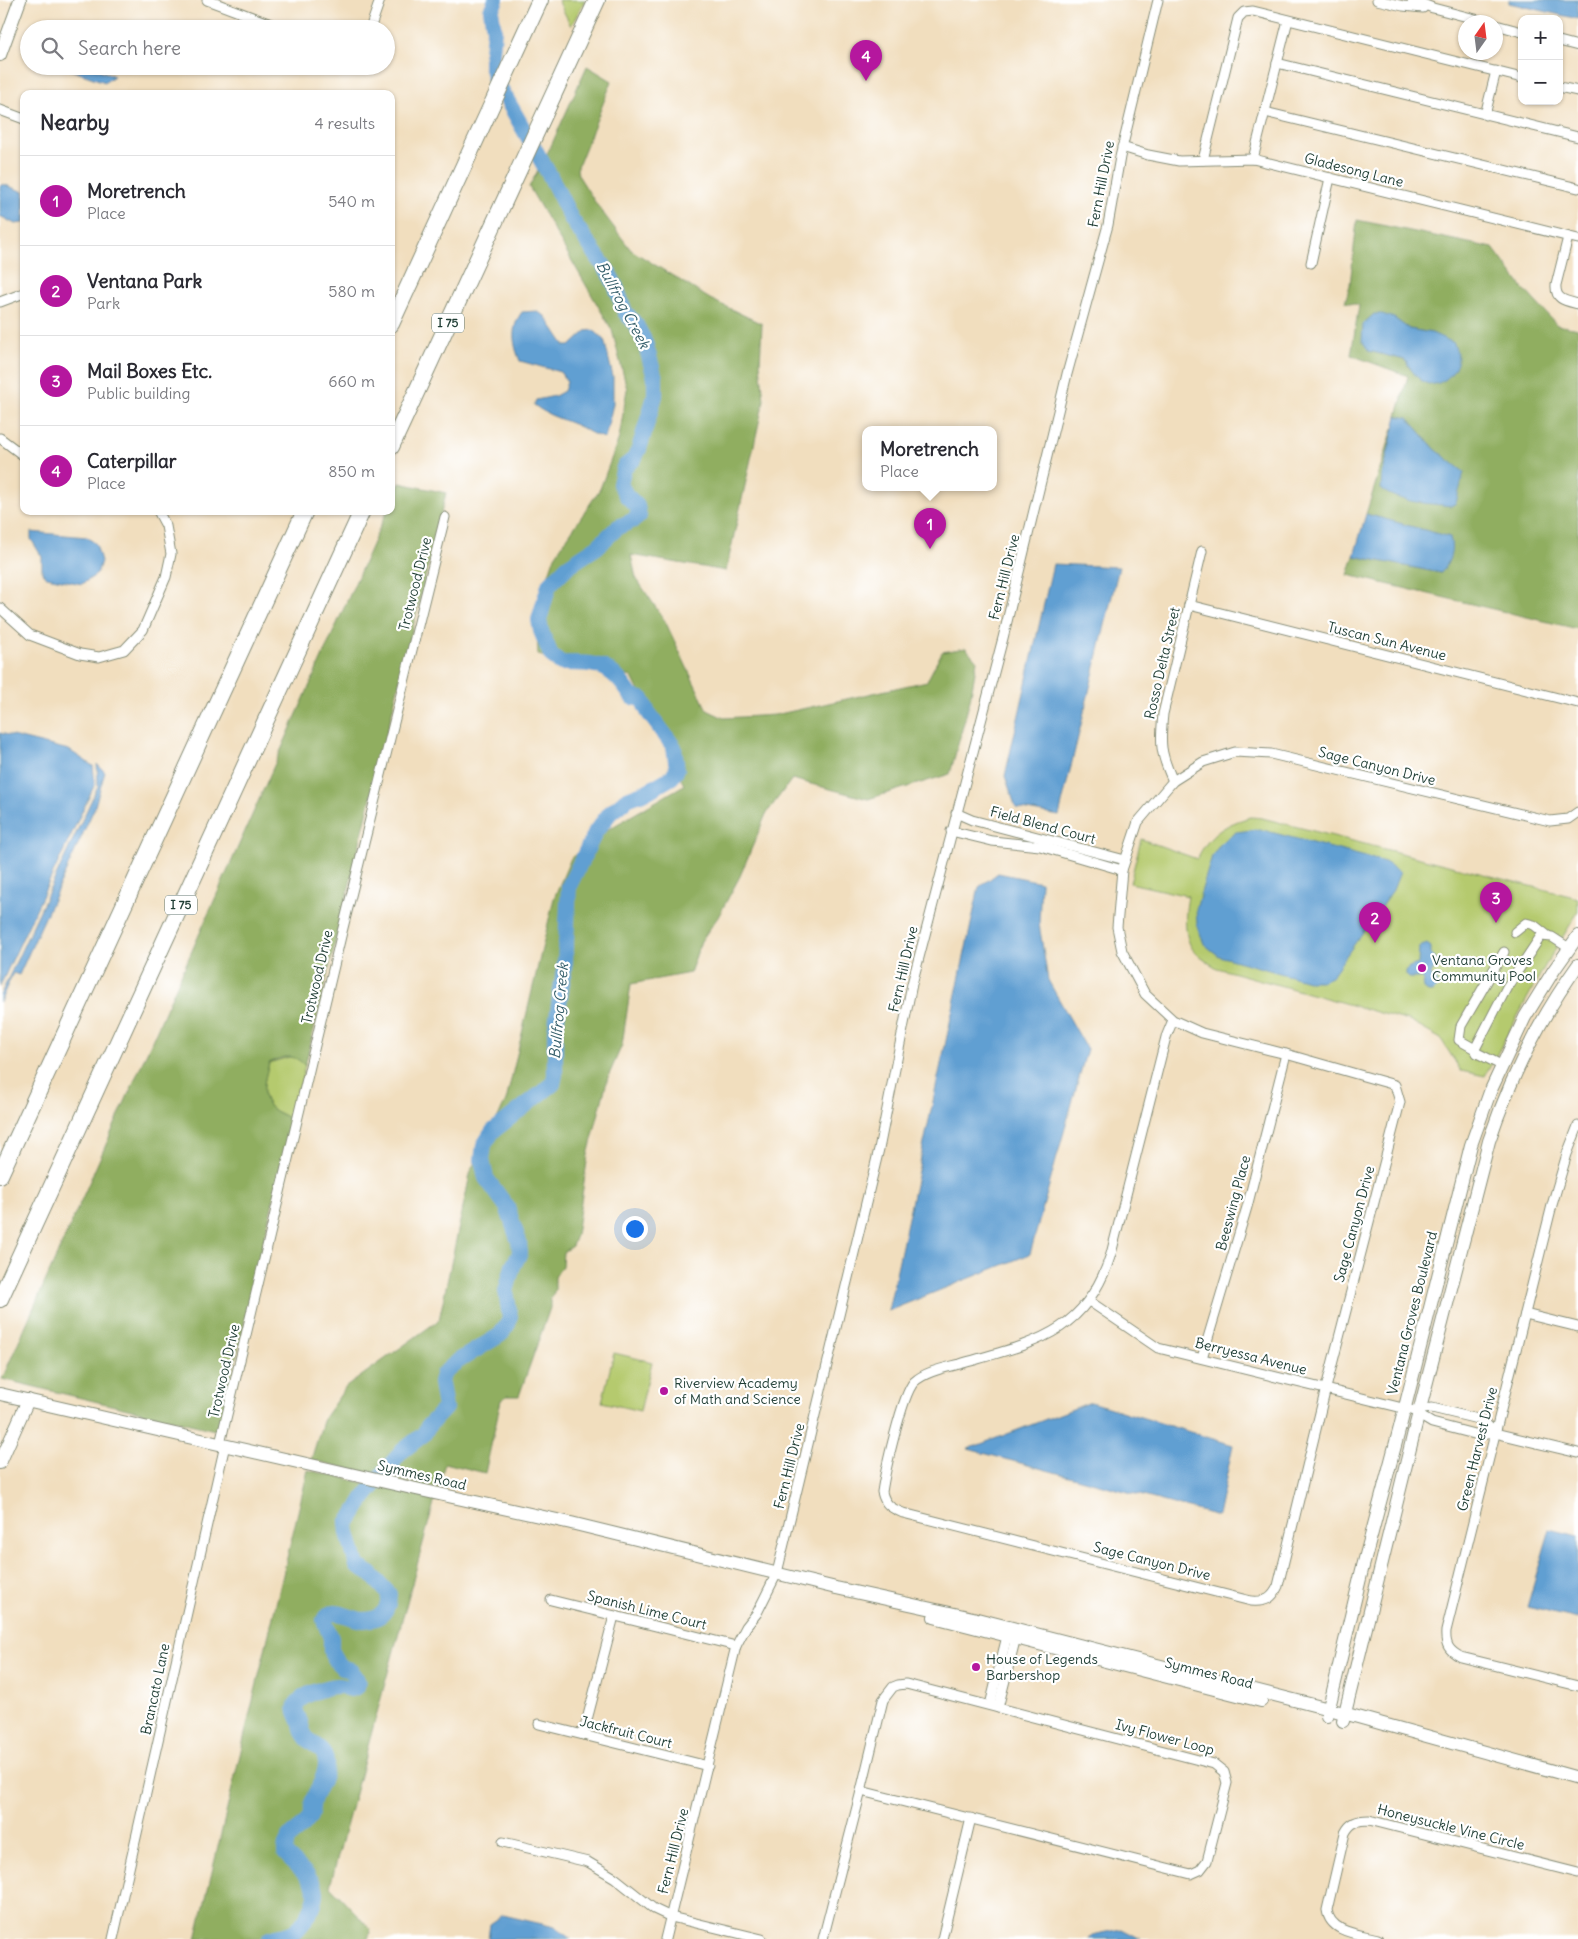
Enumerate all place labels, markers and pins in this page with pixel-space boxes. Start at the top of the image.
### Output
pin: 4 [850,40,882,81]
pin: 1 [914,508,946,549]
pin: 3 [1480,882,1512,923]
pin: 2 [1359,902,1391,943]
place label: Ventana Groves Community Pool [1432,951,1536,985]
marker: Ventana Groves Community Pool [1416,962,1428,974]
place label: Riverview Academy of Math and Science [674,1374,801,1408]
marker: Riverview Academy of Math and Science [658,1385,670,1397]
place label: House of Legends Barbershop [986,1650,1098,1684]
marker: House of Legends Barbershop [970,1661,982,1673]

